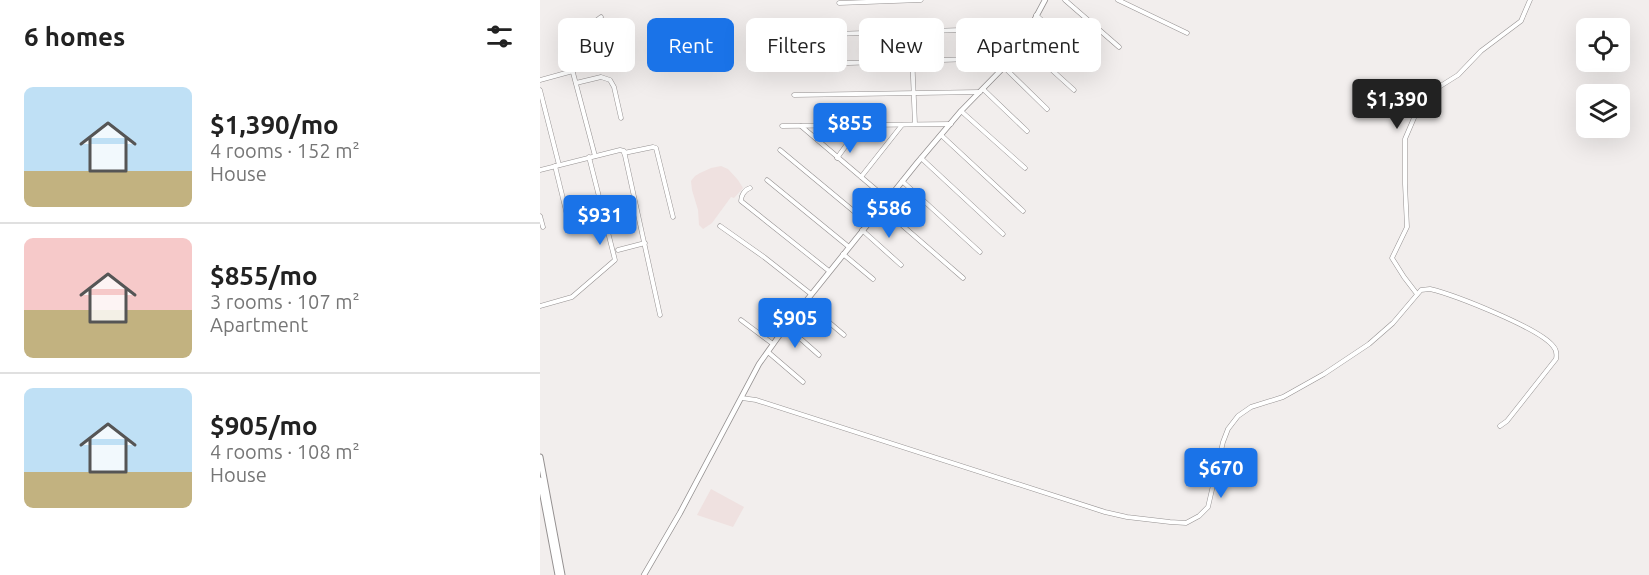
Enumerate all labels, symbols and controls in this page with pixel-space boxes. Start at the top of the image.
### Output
chip: Buy [558,18,635,72]
chip: Rent [647,18,734,72]
chip: Filters [746,18,847,72]
chip: New [859,18,944,72]
chip: Apartment [956,18,1101,72]
map controls [1576,18,1630,138]
button: locate [1576,18,1630,72]
icon: filters [483,20,516,53]
text: 6 homes [24,22,125,51]
pin: $1,390 [1348,79,1446,130]
button: layers [1576,84,1630,138]
text: $1,390 [1366,87,1428,110]
pin: $855 [814,103,886,154]
text: $1,390/mo [210,110,339,139]
icon: home [72,111,144,183]
text: $855 [827,111,873,134]
text: 4 rooms · 152 m² [210,139,360,162]
text: House [210,162,267,185]
pin: $586 [853,188,925,239]
pin: $931 [564,195,636,246]
text: $586 [866,196,912,219]
text: $931 [577,203,623,226]
text: $855/mo [210,261,318,290]
icon: home [72,262,144,334]
text: 3 rooms · 107 m² [210,290,360,313]
pin: $905 [759,298,831,349]
text: $905 [772,306,818,329]
text: Apartment [210,313,308,336]
text: $905/mo [210,411,318,440]
icon: home [72,412,144,484]
text: 4 rooms · 108 m² [210,440,360,463]
pin: $670 [1185,448,1257,499]
text: $670 [1198,456,1244,479]
text: House [210,463,267,486]

